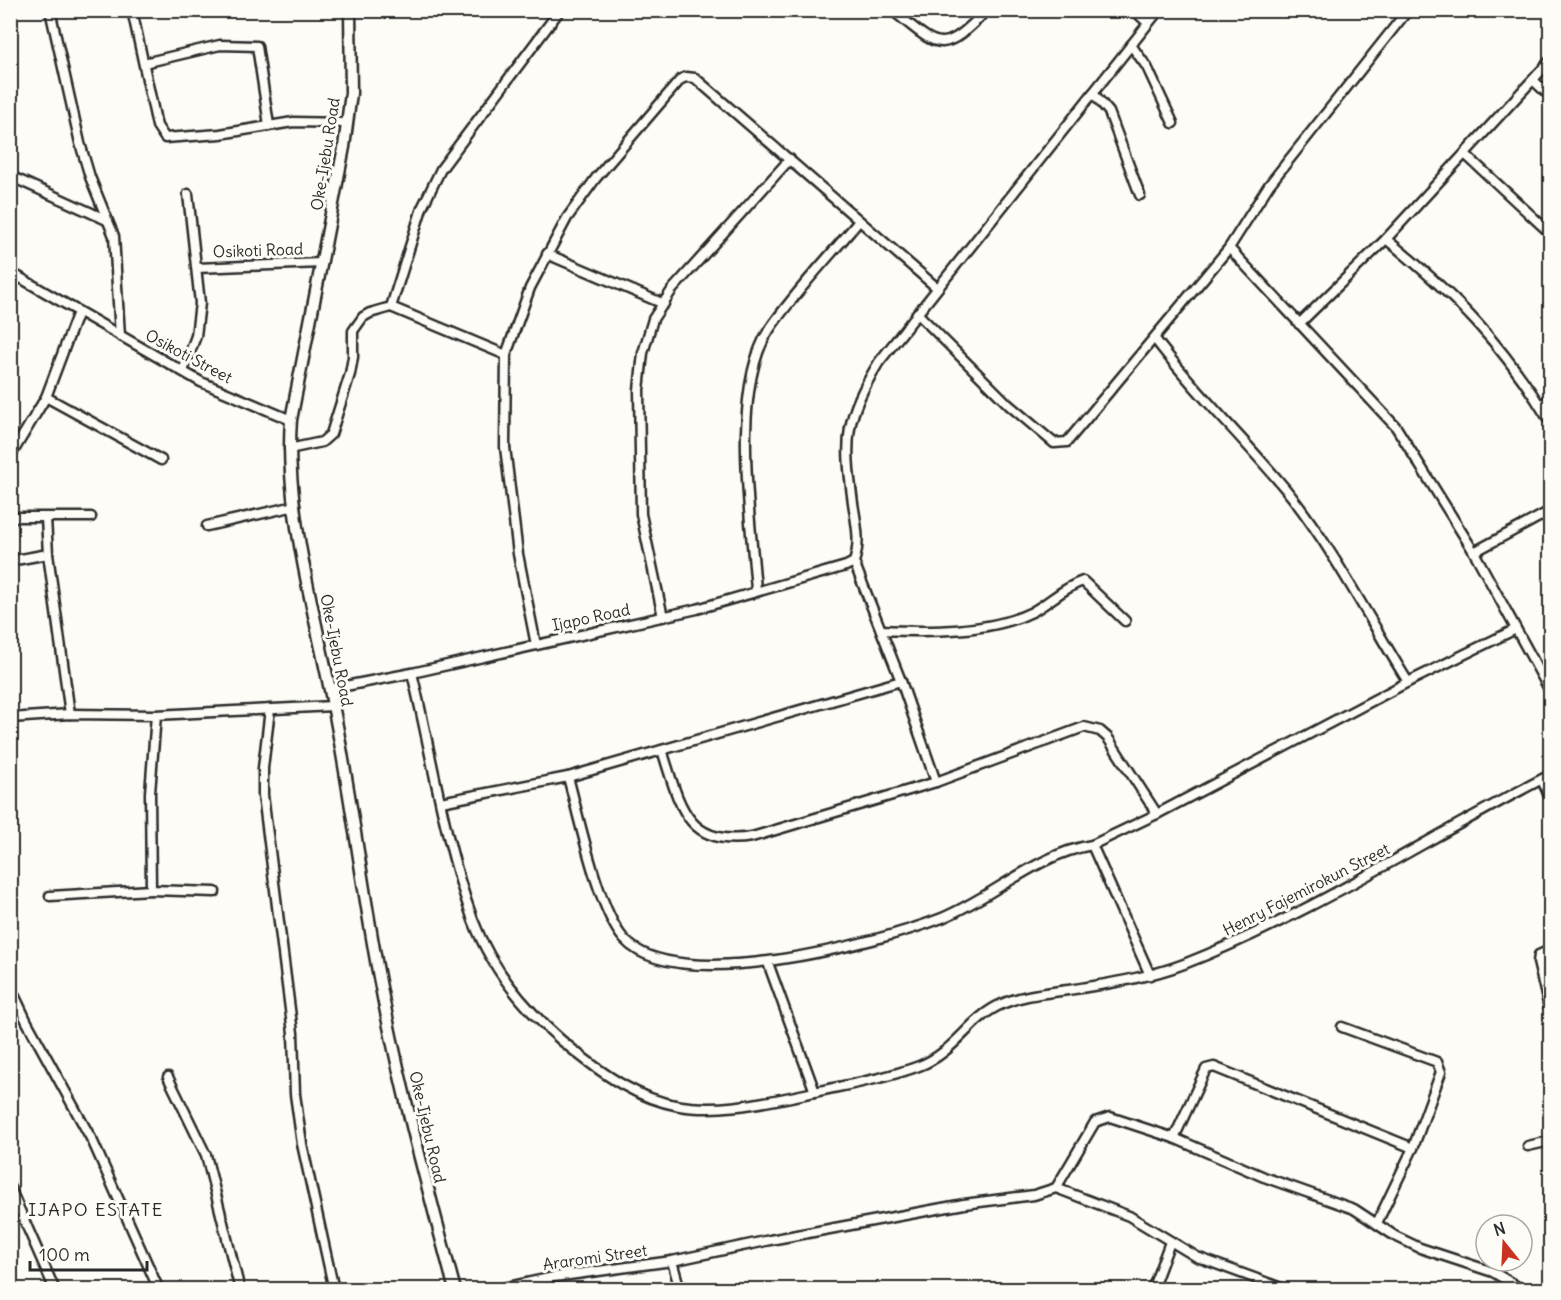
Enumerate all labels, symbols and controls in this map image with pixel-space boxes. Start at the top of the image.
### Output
street label: Oke-Ijebu Road [306,96,344,212]
street label: Osikoti Road [212,238,304,262]
street label: Osikoti Street [142,325,236,388]
street label: Oke-Ijebu Road [316,592,358,708]
street label: Ijapo Road [550,599,632,635]
street label: Henry Fajemirokun Street [1219,838,1393,940]
street label: Oke-Ijebu Road [405,1069,451,1185]
district label: IJAPO ESTATE [28,1198,164,1221]
north arrow [1474,1213,1534,1273]
text: N [1491,1218,1508,1240]
scale bar [30,1234,147,1272]
street label: Araromi Street [541,1240,649,1274]
text: 100 m [39,1243,90,1266]

